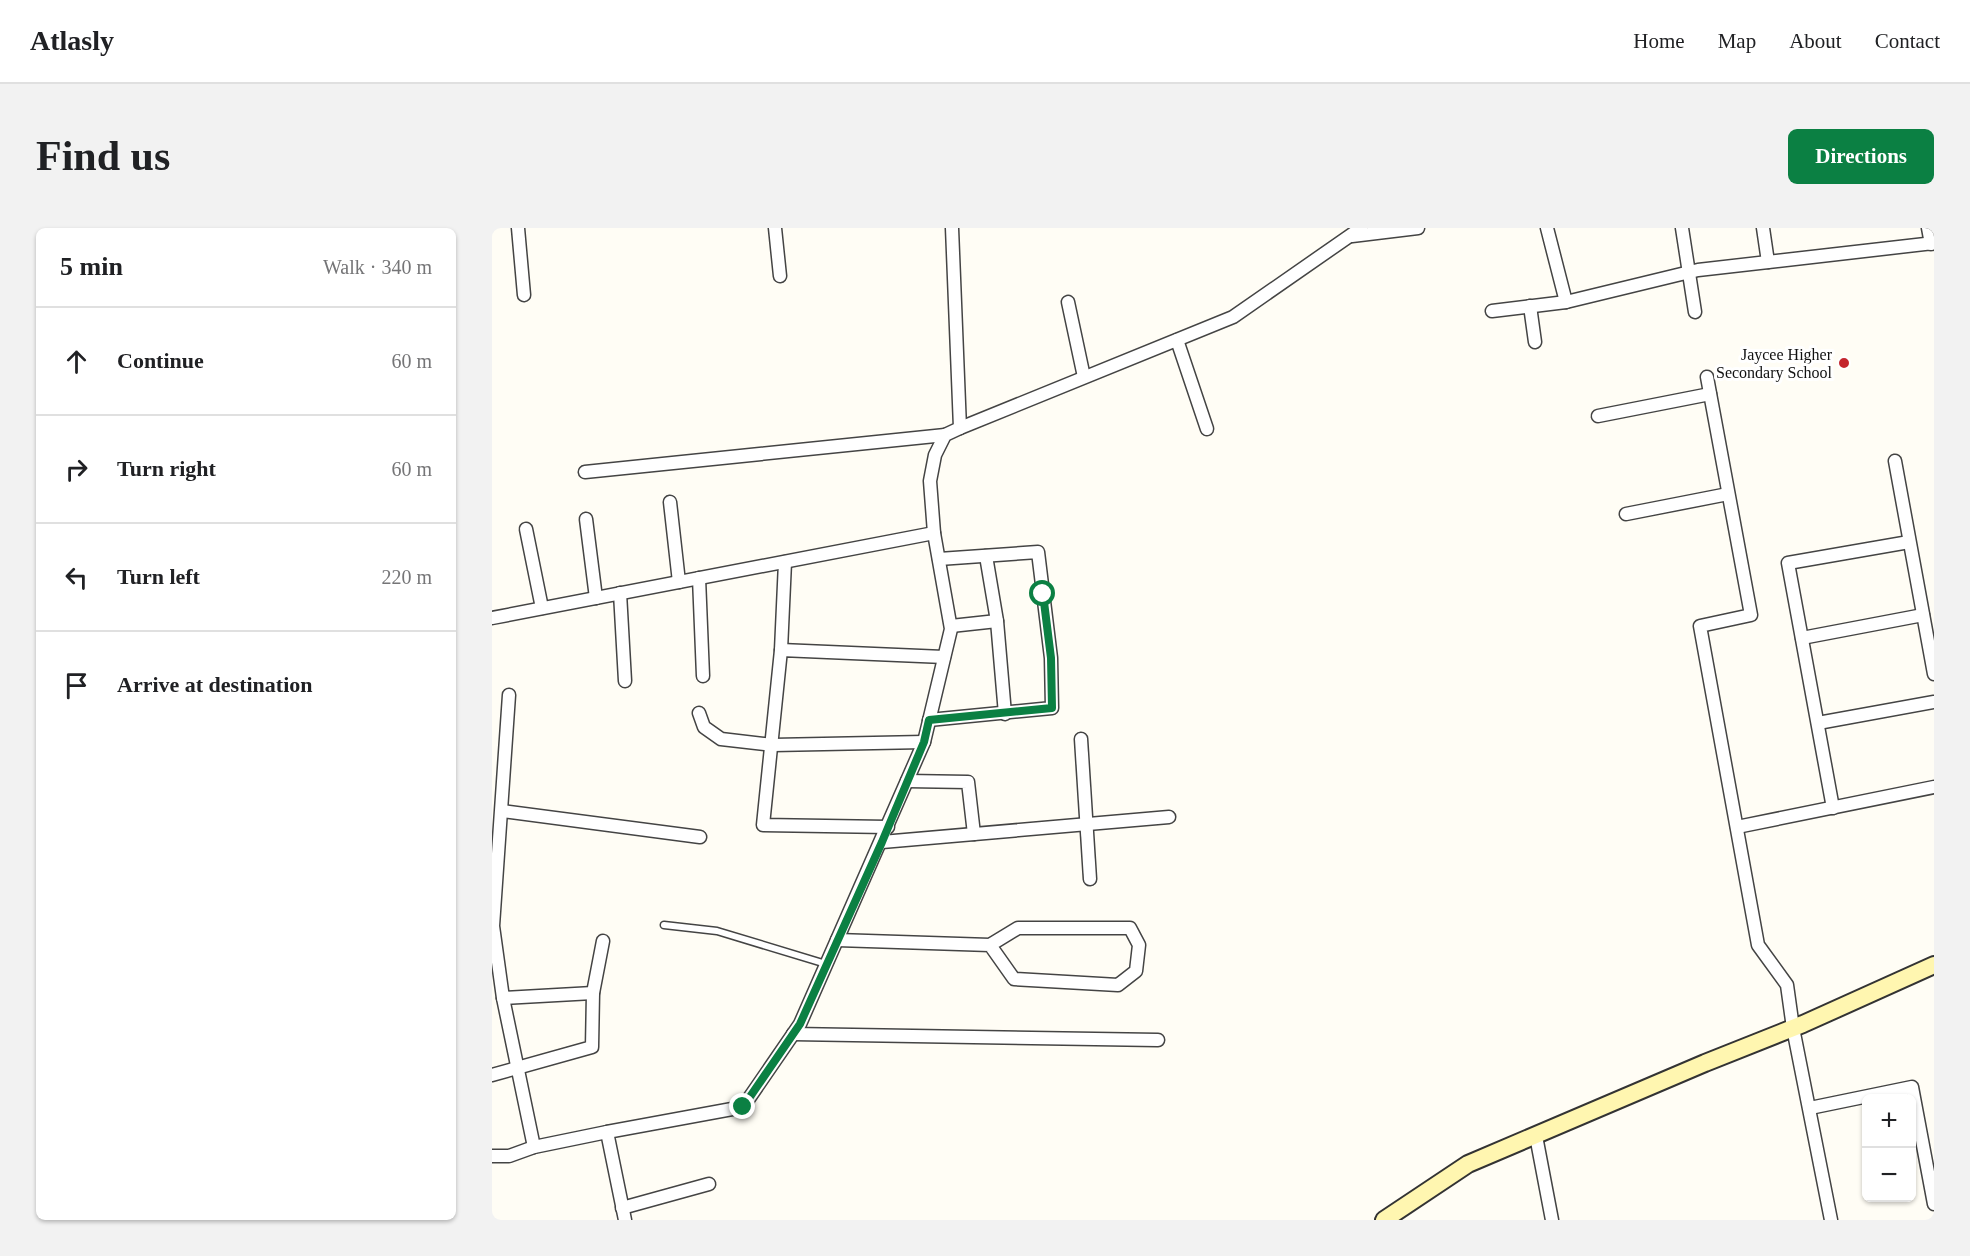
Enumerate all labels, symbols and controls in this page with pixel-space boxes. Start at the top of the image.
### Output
text: Atlasly [30,25,114,56]
text: Home [1633,29,1685,53]
text: Map [1718,29,1756,53]
text: About [1789,29,1842,53]
text: Contact [1875,29,1940,53]
button: Directions [1788,129,1934,184]
text: Find us [36,133,170,179]
text: 5 min [60,252,123,281]
text: Walk · 340 m [323,256,432,278]
icon: ahead [60,345,93,378]
place label: Jaycee Higher Secondary School [1716,346,1833,382]
text: Continue [117,348,204,373]
text: 60 m [391,350,432,372]
marker: Jaycee Higher Secondary School [1837,356,1851,370]
icon: right [60,453,93,486]
text: Turn right [117,456,216,481]
text: 60 m [391,458,432,480]
icon: left [60,561,93,594]
text: Turn left [117,564,200,589]
text: 220 m [381,566,432,588]
route start [1029,580,1055,606]
icon: arrive [60,669,93,702]
text: Arrive at destination [117,672,313,697]
route end [729,1093,755,1119]
map controls [1862,1094,1916,1202]
button: + [1862,1094,1916,1148]
button: − [1862,1148,1916,1202]

